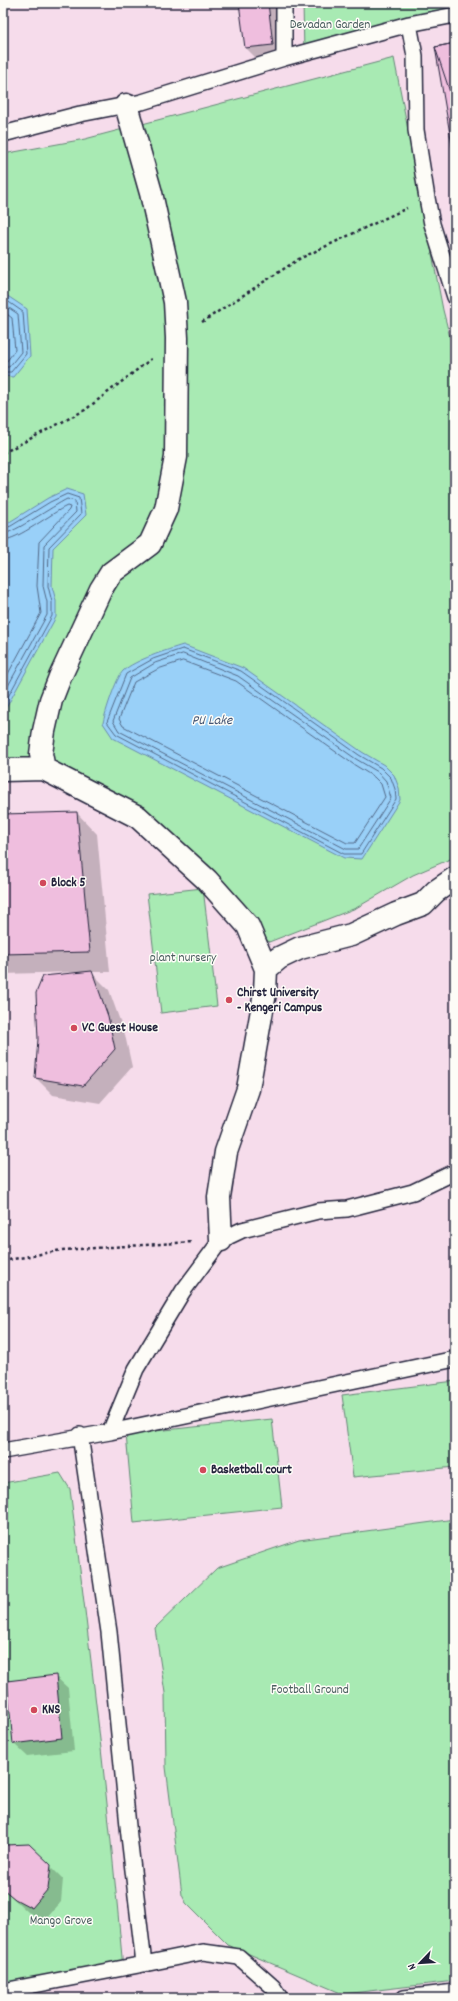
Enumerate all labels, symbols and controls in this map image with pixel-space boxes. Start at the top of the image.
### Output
park label: Devadan Garden [290,16,370,35]
water label: PU Lake [192,711,233,731]
place label: Block 5 [51,874,86,893]
marker: Block 5 [38,878,48,888]
park label: plant nursery [150,949,217,968]
place label: Chirst University - Kengeri Campus [237,984,323,1018]
marker: Chirst University - Kengeri Campus [224,995,234,1005]
place label: VC Guest House [82,1019,158,1038]
marker: VC Guest House [69,1023,79,1033]
place label: Basketball court [211,1461,292,1480]
marker: Basketball court [198,1465,208,1475]
park label: Football Ground [271,1681,349,1700]
place label: KNS [42,1701,60,1720]
marker: KNS [29,1705,39,1715]
park label: Mango Grove [30,1912,93,1931]
north arrow [400,1943,440,1983]
text: N [404,1960,421,1972]

